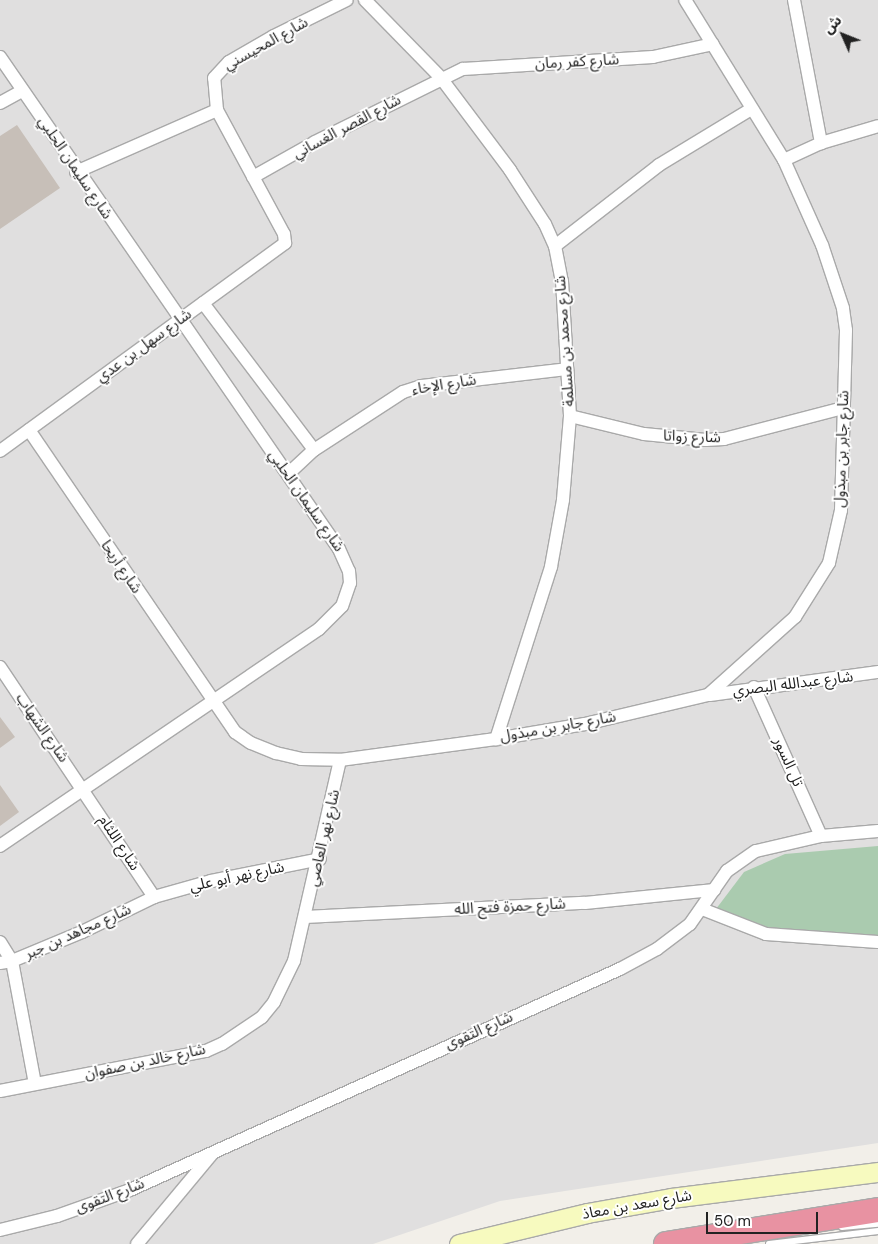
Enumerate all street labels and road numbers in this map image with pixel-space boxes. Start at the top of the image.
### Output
street label: شارع المحيسني [221,13,311,75]
street label: شارع كفر رمان [534,51,620,73]
street label: شارع القصر الغساني [290,91,404,163]
street label: شارع سليمان الحلبي [34,113,116,223]
street label: شارع محمد بن مسلمة [551,275,579,407]
street label: شارع سهل بن عدي [93,305,195,387]
street label: شارع الإخاء [411,371,477,399]
street label: شارع جابر بن مبذول [831,390,853,508]
street label: شارع زواتا [663,427,721,447]
street label: شارع سليمان الحلبي [264,447,348,555]
street label: شارع أريحا [97,537,145,597]
street label: شارع عبدالله البصري [732,668,854,700]
street label: شارع الشهاب [12,690,72,766]
street label: شارع جابر بن مبذول [499,708,617,746]
street label: تل السور [769,734,807,790]
street label: شارع نهر العاصي [304,788,344,888]
street label: شارع اللثام [94,812,144,874]
street label: شارع نهر أبو علي [188,858,286,896]
street label: شارع حمزة فتح الله [454,895,566,919]
street label: شارع مجاهد بن جبر [22,900,134,964]
street label: شارع التقوى [442,1008,516,1054]
street label: شارع خالد بن صفوان [83,1040,207,1084]
street label: شارع التقوى [73,1175,147,1217]
street label: شارع سعد بن معاذ [581,1187,693,1223]

